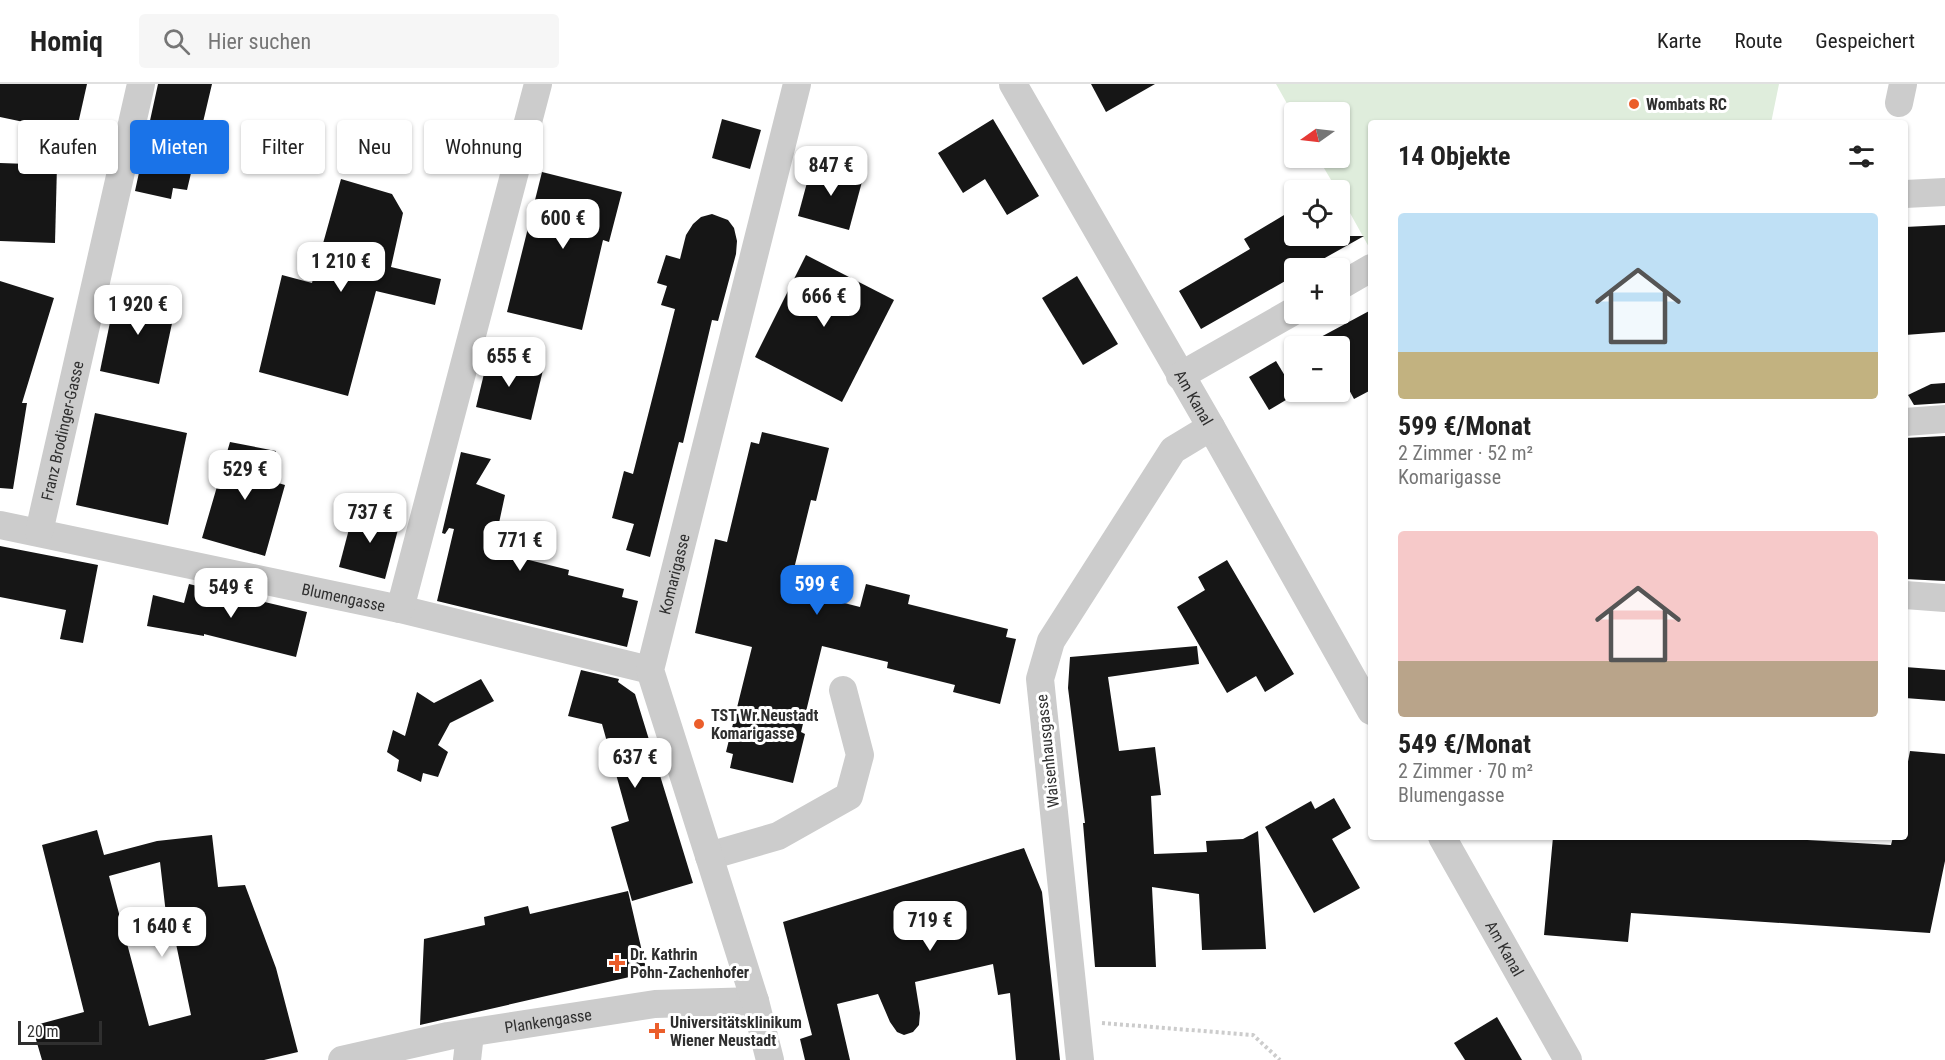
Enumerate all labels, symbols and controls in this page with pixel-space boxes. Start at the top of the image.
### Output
search box [139,14,559,68]
text: Homiq [30,25,103,58]
icon: search [160,25,193,58]
text: Hier suchen [208,29,311,54]
text: Karte [1657,29,1701,53]
text: Route [1734,29,1782,53]
text: Gespeichert [1815,29,1915,53]
place label: Wombats RC [1646,95,1727,114]
marker: Wombats RC [1627,97,1641,111]
north arrow [1284,102,1350,168]
map controls [1284,102,1350,402]
chip: Kaufen [18,120,118,174]
chip: Mieten [130,120,229,174]
chip: Filter [241,120,325,174]
chip: Neu [337,120,412,174]
chip: Wohnung [424,120,543,174]
icon: filters [1845,140,1878,173]
text: 14 Objekte [1398,141,1511,171]
pin: 847 € [789,146,873,197]
text: 847 € [808,153,854,177]
button: locate [1284,180,1350,246]
pin: 600 € [521,199,605,250]
text: 600 € [540,206,586,230]
pin: 1 210 € [286,242,396,293]
text: 1 210 € [311,249,371,273]
icon: home [1584,252,1692,360]
button: + [1284,258,1350,324]
pin: 666 € [782,277,866,328]
text: 666 € [801,284,847,308]
pin: 1 920 € [83,285,193,336]
text: 1 920 € [108,292,168,316]
button: − [1284,336,1350,402]
pin: 655 € [467,337,551,388]
text: 655 € [486,344,532,368]
street label: Franz Brodinger-Gasse [37,359,88,502]
street label: Am Kanal [1170,367,1217,429]
text: 599 €/Monat [1398,411,1531,441]
text: 2 Zimmer · 52 m² [1398,441,1533,465]
pin: 529 € [203,450,287,501]
text: 529 € [222,457,268,481]
text: Komarigasse [1398,465,1501,489]
pin: 737 € [328,493,412,544]
text: 737 € [347,500,393,524]
pin: 771 € [478,521,562,572]
text: 771 € [497,528,543,552]
street label: Komarigasse [655,532,694,617]
pin: 599 € [775,565,859,616]
pin: 549 € [189,568,273,619]
icon: home [1584,570,1692,678]
text: 599 € [794,572,840,596]
text: 549 € [208,575,254,599]
street label: Blumengasse [300,580,387,616]
street label: Waisenhausgasse [1032,693,1063,809]
place label: TST Wr.Neustadt Komarigasse [711,706,818,743]
marker: TST Wr.Neustadt Komarigasse [692,717,706,731]
text: 549 €/Monat [1398,729,1531,759]
pin: 637 € [593,738,677,789]
text: 637 € [612,745,658,769]
text: 2 Zimmer · 70 m² [1398,759,1533,783]
text: Blumengasse [1398,783,1504,807]
pin: 719 € [888,901,972,952]
pin: 1 640 € [107,907,217,958]
text: 719 € [907,908,953,932]
text: 1 640 € [132,914,192,938]
street label: Am Kanal [1481,918,1528,980]
place label: Dr. Kathrin Pohn-Zachenhofer [630,945,749,982]
marker: Dr. Kathrin Pohn-Zachenhofer [608,954,626,972]
street label: Plankengasse [503,1005,593,1037]
place label: Universitätsklinikum Wiener Neustadt [670,1013,802,1050]
scale bar [18,1018,102,1046]
text: 20 m [27,1022,59,1041]
marker: Universitätsklinikum Wiener Neustadt [648,1022,666,1040]

